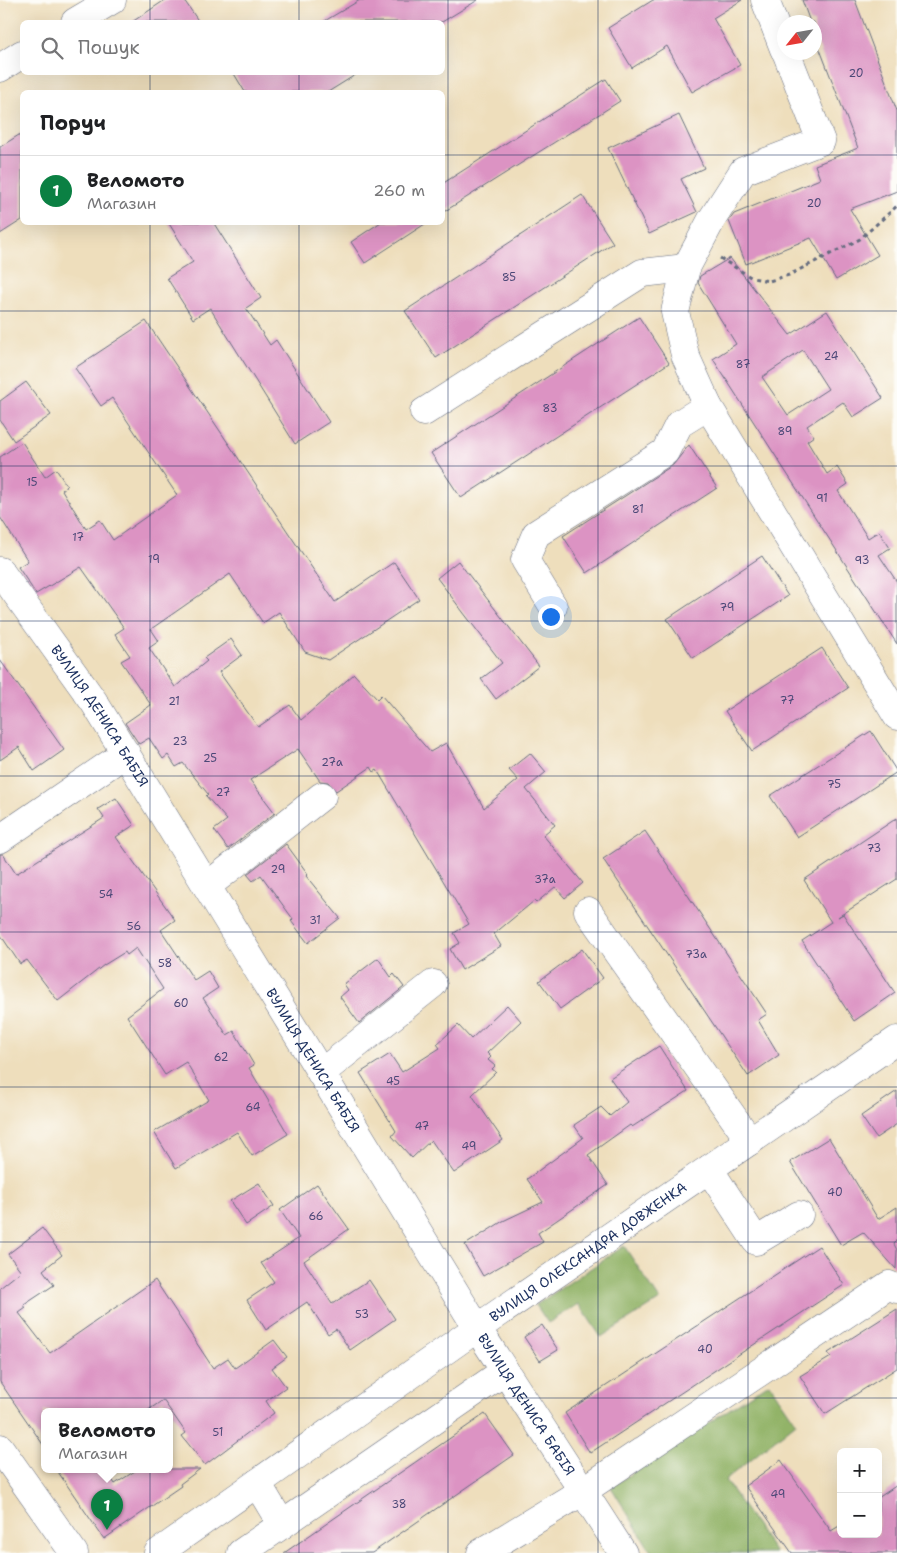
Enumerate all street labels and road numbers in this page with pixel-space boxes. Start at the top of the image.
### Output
street label: ВУЛИЦЯ ДЕНИСА БАБІЯ [47,641,153,790]
street label: ВУЛИЦЯ ДЕНИСА БАБІЯ [262,985,364,1135]
street label: ВУЛИЦЯ ОЛЕКСАНДРА ДОВЖЕНКА [486,1178,690,1326]
street label: ВУЛИЦЯ ДЕНИСА БАБІЯ [474,1330,579,1479]

